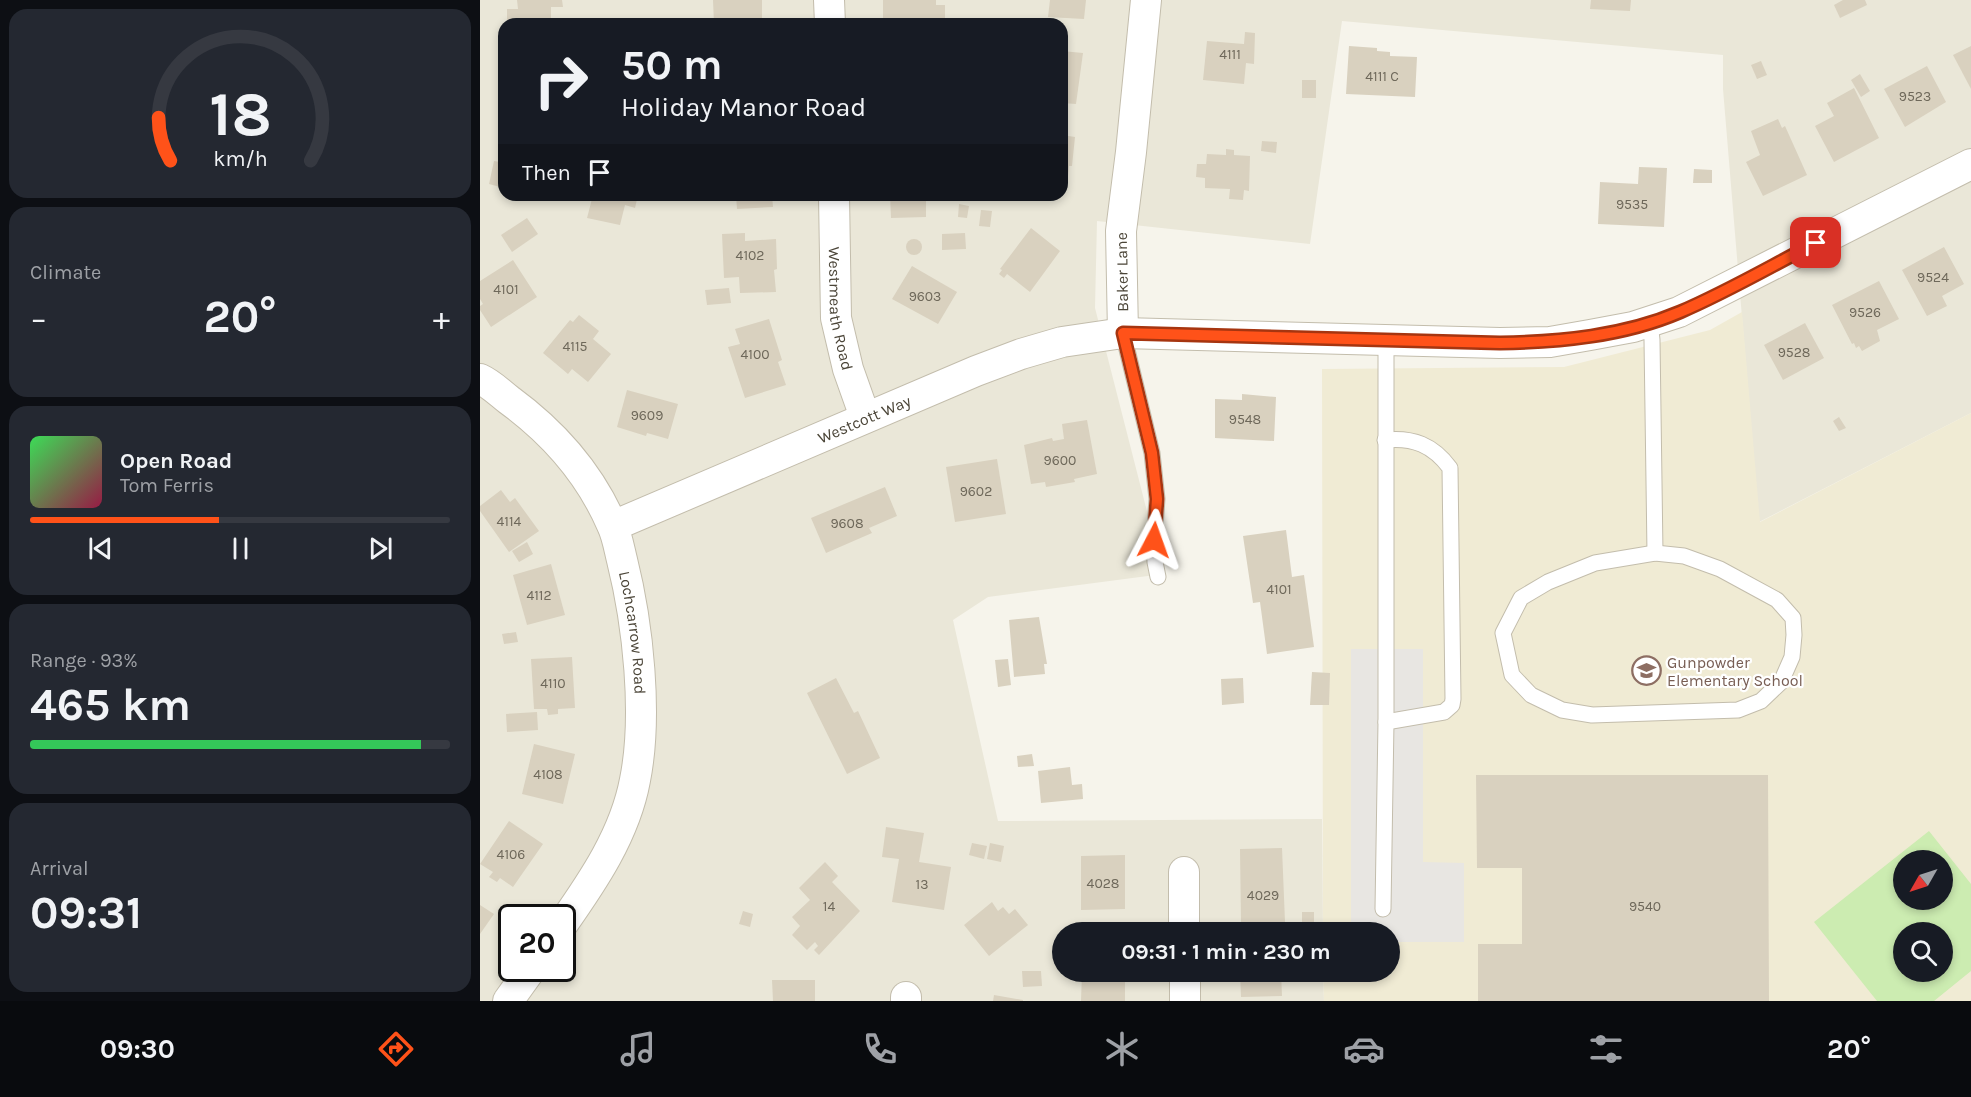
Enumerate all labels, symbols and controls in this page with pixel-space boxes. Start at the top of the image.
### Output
text: 50 m [621,40,723,90]
icon: right [522,42,600,120]
house number: 4111 [1219,46,1241,63]
house number: 4111 C [1365,68,1399,85]
text: 18 [209,78,271,151]
house number: 9523 [1899,88,1931,105]
text: Holiday Manor Road [621,91,866,123]
text: km/h [213,146,267,171]
icon: arrive [583,156,616,189]
text: Then [522,160,571,186]
house number: 9535 [1616,196,1648,213]
pin [1790,217,1841,268]
icon: arrive [1799,226,1832,259]
street label: Baker Lane [1112,232,1132,312]
street label: Westmeath Road [825,246,857,372]
house number: 4102 [736,247,764,264]
text: Climate [30,261,101,284]
house number: 9524 [1917,269,1949,286]
house number: 4101 [493,281,519,298]
house number: 9603 [909,288,941,305]
text: 20° [203,291,277,343]
text: − [30,299,47,337]
text: + [433,299,450,337]
house number: 9526 [1849,304,1881,321]
house number: 4115 [563,338,588,355]
house number: 9528 [1778,344,1810,361]
house number: 4100 [740,346,770,363]
street label: Westcott Way [815,390,914,447]
house number: 9609 [631,407,663,424]
house number: 9548 [1229,411,1261,428]
text: Open Road [120,448,232,474]
house number: 9600 [1044,452,1076,469]
text: Tom Ferris [120,474,214,497]
house number: 9602 [960,483,992,500]
position arrow [1122,508,1186,572]
house number: 4114 [497,513,522,530]
house number: 9608 [830,515,864,532]
icon: previous [84,532,117,565]
icon: pause [224,532,257,565]
icon: next [364,532,397,565]
street label: Lochcarrow Road [615,569,650,695]
house number: 4101 [1266,581,1292,598]
house number: 4112 [526,587,552,604]
text: Range · 93% [30,649,138,672]
place label: Gunpowder Elementary School [1667,653,1803,690]
school or university icon: Gunpowder Elementary School [1630,655,1662,687]
house number: 4110 [540,675,566,692]
text: 465 km [30,679,191,731]
house number: 4108 [533,766,563,783]
house number: 4106 [497,846,525,863]
north arrow [1893,850,1953,910]
map controls [1893,850,1953,982]
text: Arrival [30,857,89,880]
house number: 4028 [1087,875,1119,892]
house number: 13 [916,876,928,893]
text: 09:31 [30,887,142,939]
house number: 4029 [1247,887,1279,904]
house number: 14 [823,898,835,915]
house number: 9540 [1629,898,1661,915]
speed limit sign: 20 [498,904,576,982]
button: search [1893,922,1953,982]
text: 09:31 · 1 min · 230 m [1121,939,1331,965]
icon: directions [375,1028,417,1070]
icon: music [617,1028,659,1070]
icon: phone [859,1028,901,1070]
icon: climate [1101,1028,1143,1070]
icon: car [1343,1028,1385,1070]
icon: filters [1585,1028,1627,1070]
text: 09:30 [100,1033,175,1065]
text: 20° [1827,1033,1871,1065]

